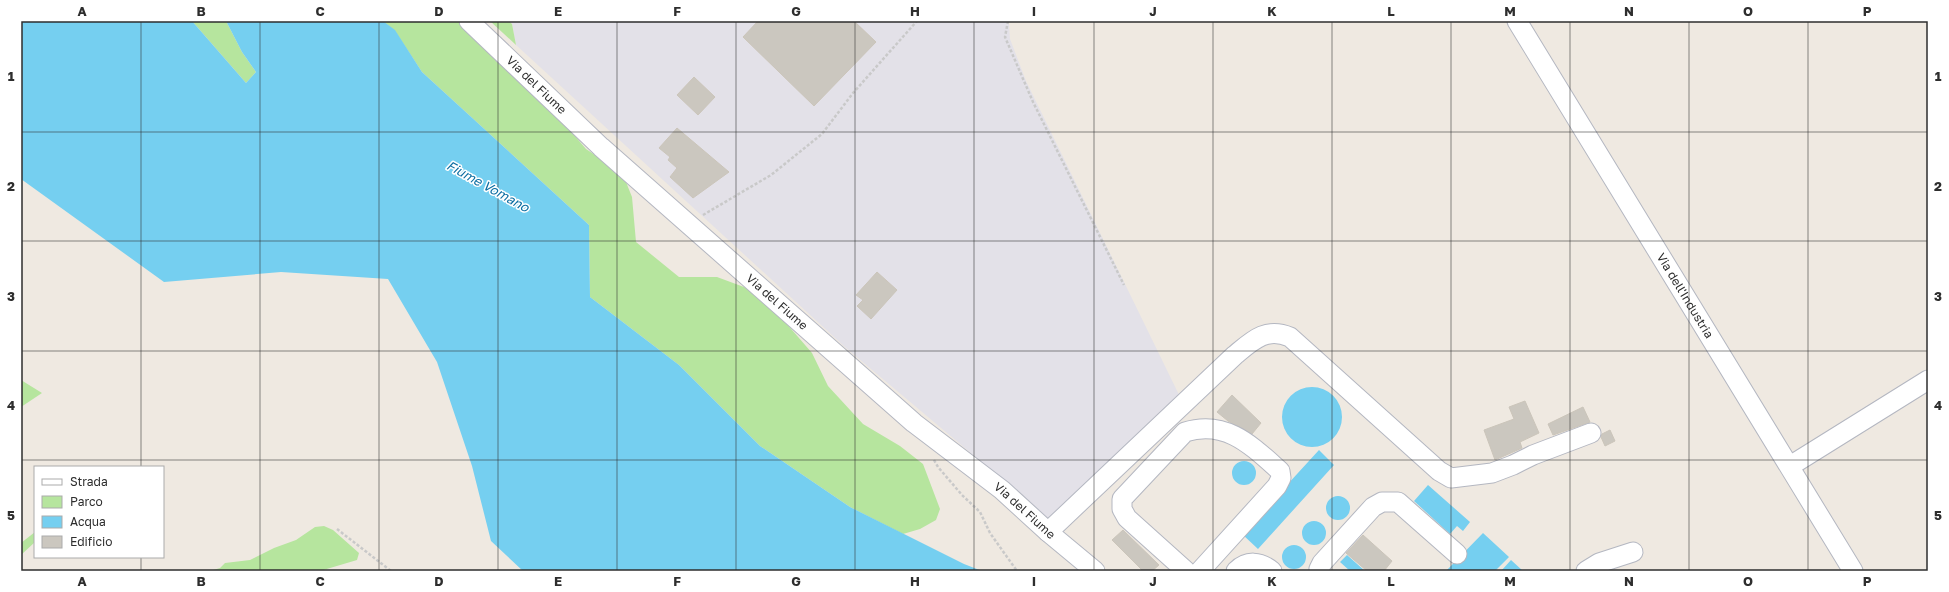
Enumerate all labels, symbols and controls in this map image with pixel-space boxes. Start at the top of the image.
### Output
text: A [77,3,87,19]
text: B [196,3,206,19]
text: C [315,3,325,19]
text: D [434,3,444,19]
text: E [554,3,562,19]
text: F [673,3,681,19]
text: G [791,3,801,19]
text: H [910,3,920,19]
text: I [1032,3,1036,19]
text: J [1149,3,1157,19]
text: K [1267,3,1277,19]
text: L [1387,3,1395,19]
text: M [1504,3,1516,19]
text: N [1624,3,1634,19]
text: O [1743,3,1753,19]
text: P [1863,3,1872,19]
street label: Via del Fiume [503,53,570,117]
text: 1 [8,68,15,84]
text: 1 [1935,68,1942,84]
water label: Fiume Vomano [444,157,533,216]
text: 2 [7,178,15,194]
text: 2 [1934,178,1942,194]
street label: Via dell'Industria [1654,250,1717,341]
street label: Via del Fiume [743,270,811,333]
text: 3 [7,288,15,304]
text: 3 [1934,288,1942,304]
text: 4 [7,397,15,413]
text: 4 [1934,397,1942,413]
legend [34,466,164,558]
text: Strada [70,474,108,489]
street label: Via del Fiume [991,479,1059,542]
text: Parco [70,494,103,509]
text: 5 [7,507,15,523]
text: 5 [1934,507,1942,523]
text: Acqua [70,514,106,529]
text: Edificio [70,534,112,549]
text: A [77,573,87,589]
text: B [196,573,206,589]
text: C [315,573,325,589]
text: D [434,573,444,589]
text: E [554,573,562,589]
text: F [673,573,681,589]
text: G [791,573,801,589]
text: H [910,573,920,589]
text: I [1032,573,1036,589]
text: J [1149,573,1157,589]
text: K [1267,573,1277,589]
text: L [1387,573,1395,589]
text: M [1504,573,1516,589]
text: N [1624,573,1634,589]
text: O [1743,573,1753,589]
text: P [1863,573,1872,589]

